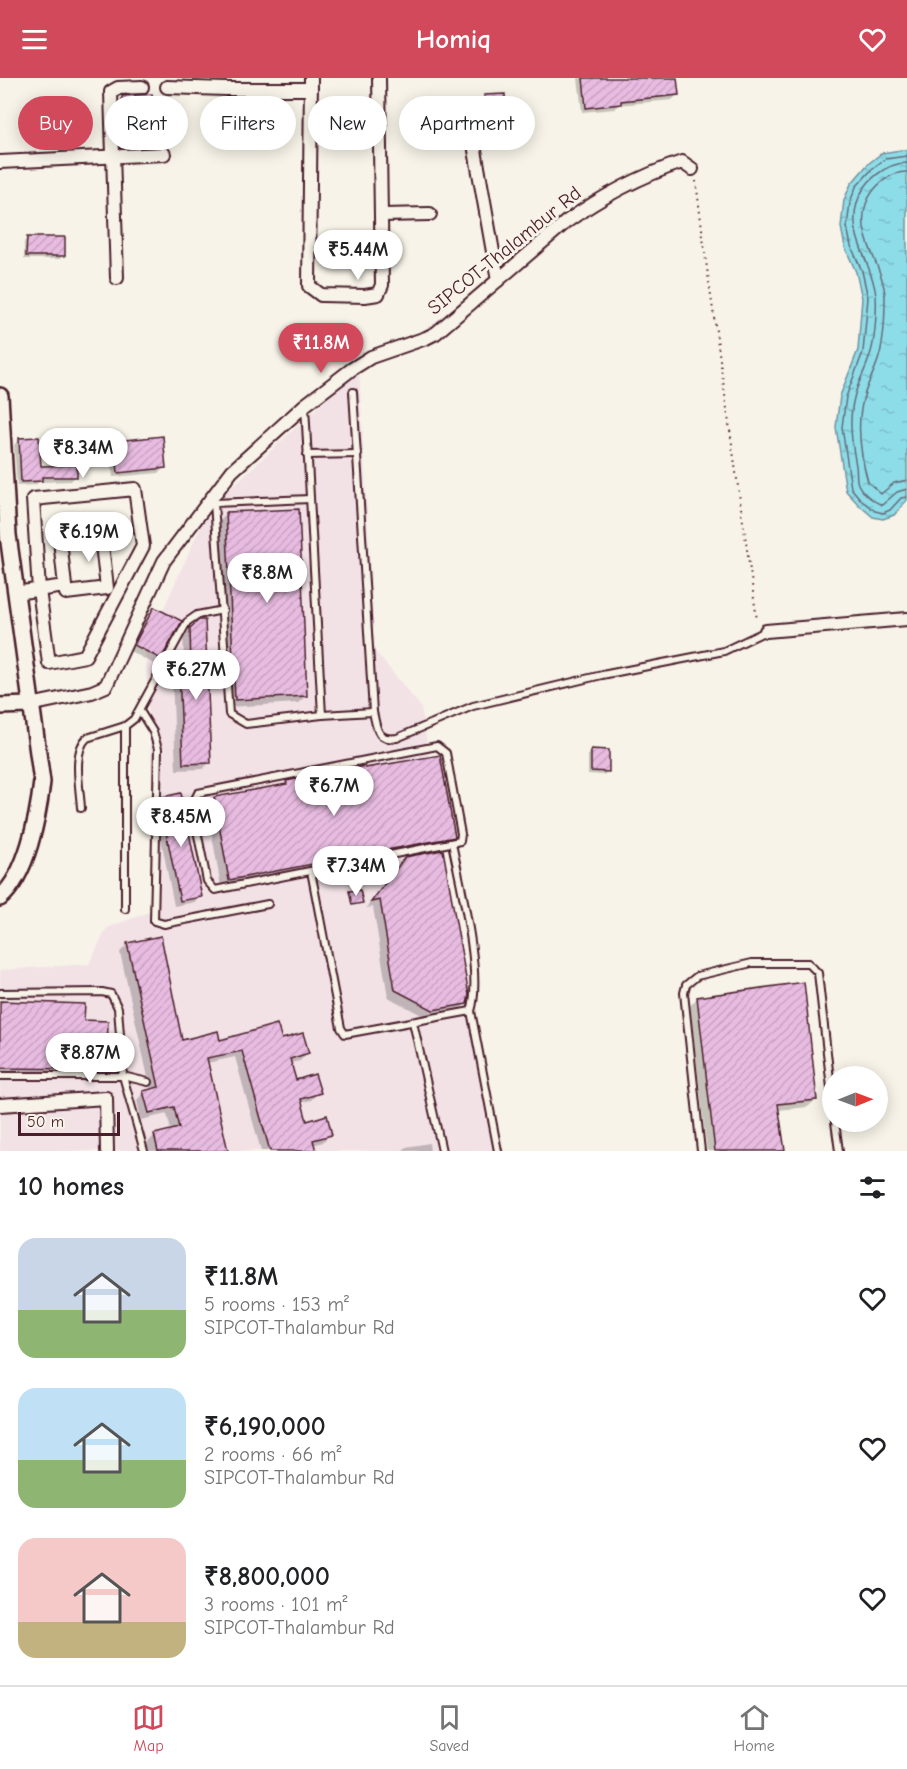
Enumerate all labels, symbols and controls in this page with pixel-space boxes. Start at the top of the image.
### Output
icon: menu [18,23,51,56]
icon: heart [856,23,889,56]
text: Homiq [416,24,491,55]
chip: Buy [18,96,93,150]
chip: Rent [105,96,188,150]
chip: Filters [200,96,296,150]
chip: New [308,96,387,150]
chip: Apartment [399,96,535,150]
street label: SIPCOT-Thalambur Rd [423,181,586,319]
pin: ₹5.44M [309,230,407,281]
text: ₹5.44M [328,238,388,261]
pin: ₹11.8M [272,323,370,374]
text: ₹11.8M [292,331,350,354]
pin: ₹8.34M [34,428,132,479]
text: ₹8.34M [53,436,113,459]
pin: ₹6.19M [40,512,138,563]
text: ₹6.19M [59,520,119,543]
pin: ₹8.8M [225,553,309,604]
text: ₹8.8M [241,561,293,584]
pin: ₹6.27M [147,650,245,701]
text: ₹6.27M [166,658,226,681]
pin: ₹6.7M [292,766,376,817]
text: ₹6.7M [309,774,359,797]
pin: ₹8.45M [132,797,230,848]
text: ₹8.45M [150,805,212,828]
pin: ₹7.34M [307,846,405,897]
text: ₹7.34M [326,854,386,877]
pin: ₹8.87M [41,1033,139,1084]
text: ₹8.87M [60,1041,120,1064]
north arrow [822,1066,888,1132]
map controls [822,1066,888,1132]
scale bar [18,1109,120,1136]
text: 50 m [27,1113,64,1131]
icon: filters [856,1171,889,1204]
text: 10 homes [18,1172,124,1202]
icon: home [66,1262,138,1334]
text: ₹11.8M [204,1262,278,1292]
icon: heart [856,1282,889,1315]
text: 5 rooms · 153 m² [204,1293,349,1316]
text: SIPCOT-Thalambur Rd [204,1316,395,1339]
icon: home [66,1412,138,1484]
text: ₹6,190,000 [204,1412,326,1442]
icon: heart [856,1432,889,1465]
text: 2 rooms · 66 m² [204,1443,342,1466]
text: SIPCOT-Thalambur Rd [204,1466,395,1489]
icon: home [66,1562,138,1634]
text: ₹8,800,000 [204,1562,330,1592]
icon: heart [856,1582,889,1615]
text: 3 rooms · 101 m² [204,1593,348,1616]
text: SIPCOT-Thalambur Rd [204,1616,395,1639]
tab: Map [132,1701,165,1755]
tab: Saved [429,1701,469,1755]
tab: Home [734,1701,775,1755]

